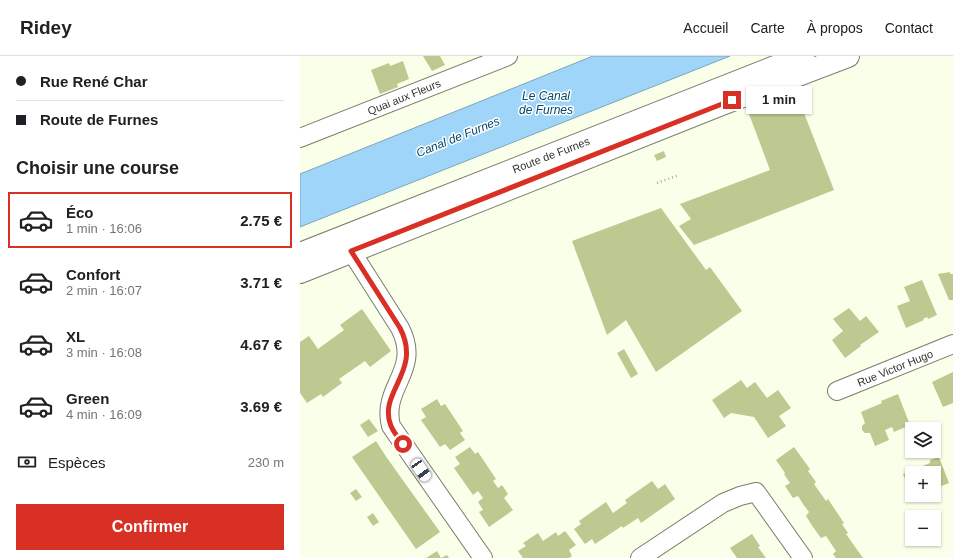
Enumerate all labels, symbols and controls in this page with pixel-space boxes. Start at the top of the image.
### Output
text: Ridey [20,17,72,38]
text: Accueil [683,20,728,36]
text: Carte [750,20,785,36]
text: À propos [807,20,863,36]
text: Contact [885,20,933,36]
text: Rue René Char [40,73,148,90]
street label: Quai aux Fleurs [366,77,443,117]
callout: 1 min [746,86,812,114]
water label: Le Canal de Furnes [519,89,573,117]
route end [723,91,741,109]
text: 1 min [762,92,796,107]
text: Route de Furnes [40,111,158,128]
water label: Canal de Furnes [414,114,502,160]
street label: Route de Furnes [511,135,592,175]
text: Choisir une course [16,158,179,178]
icon: car [18,202,54,238]
text: Éco [66,204,94,221]
text: 2.75 € [240,212,282,229]
text: 1 min · 16:06 [66,221,142,236]
icon: car [18,264,54,300]
text: Confort [66,266,120,283]
text: 3.71 € [240,274,282,291]
text: 2 min · 16:07 [66,283,142,298]
icon: car [18,326,54,362]
text: XL [66,328,85,345]
text: 4.67 € [240,336,282,353]
text: 3 min · 16:08 [66,345,142,360]
street label: Rue Victor Hugo [855,347,935,389]
icon: car [18,388,54,424]
text: Green [66,390,109,407]
text: 3.69 € [240,398,282,415]
text: 4 min · 16:09 [66,407,142,422]
map controls [905,422,941,546]
button: layers [905,422,941,458]
route start [394,435,412,453]
icon: cash [16,451,38,473]
text: Espèces [48,454,106,471]
text: 230 m [248,455,284,470]
car [409,457,433,483]
button: + [905,466,941,502]
button: Confirmer [16,504,284,550]
button: − [905,510,941,546]

